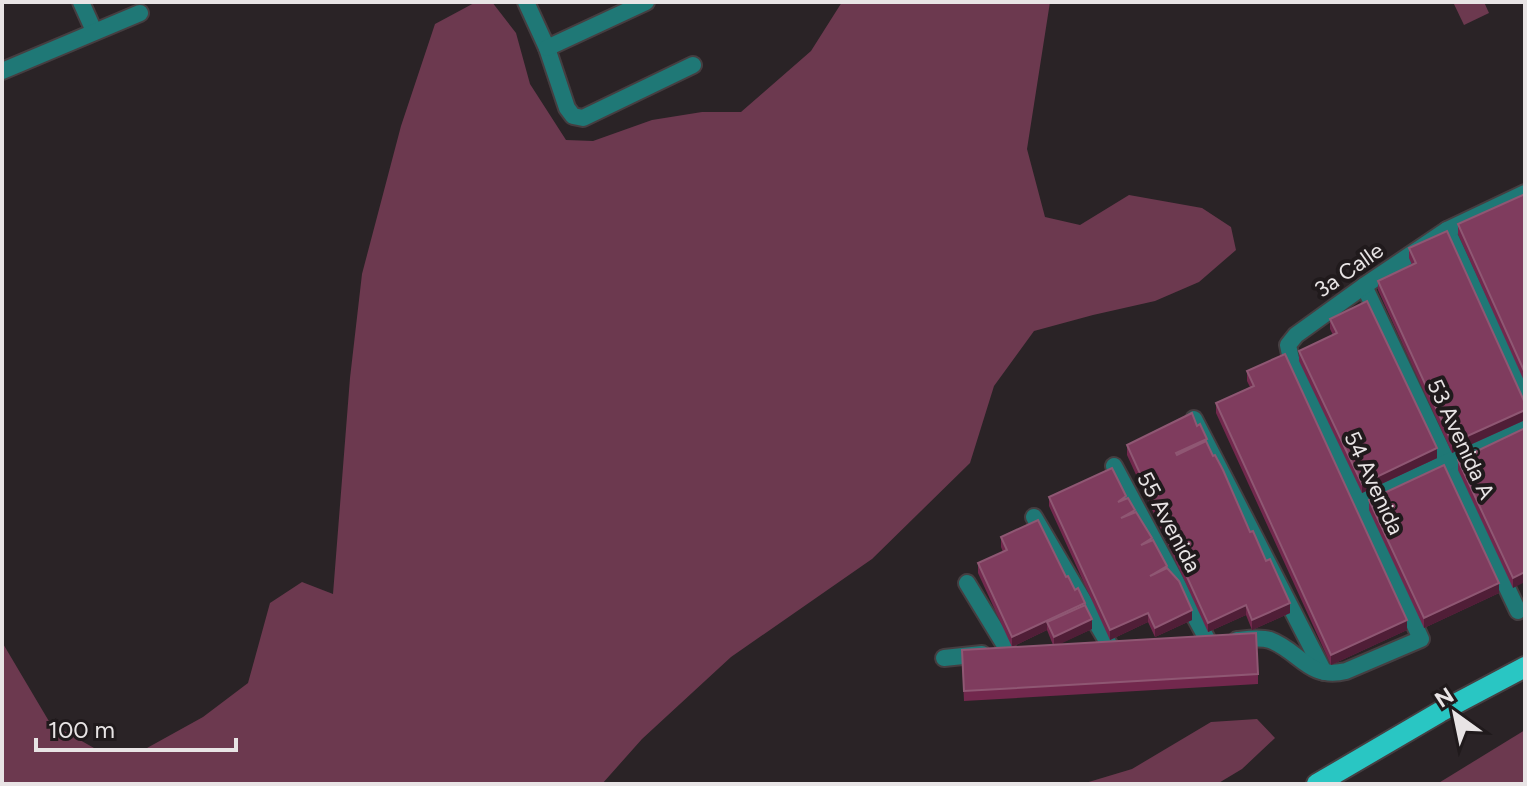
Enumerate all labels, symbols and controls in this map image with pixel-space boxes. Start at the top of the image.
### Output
street label: 3a Calle [1310,237,1388,303]
street label: 53 Avenida A [1421,375,1501,504]
street label: 54 Avenida [1338,427,1410,539]
street label: 55 Avenida [1131,467,1207,577]
north arrow [1415,674,1495,754]
text: N [1430,682,1459,714]
scale bar [36,702,236,752]
text: 100 m [48,715,115,744]

